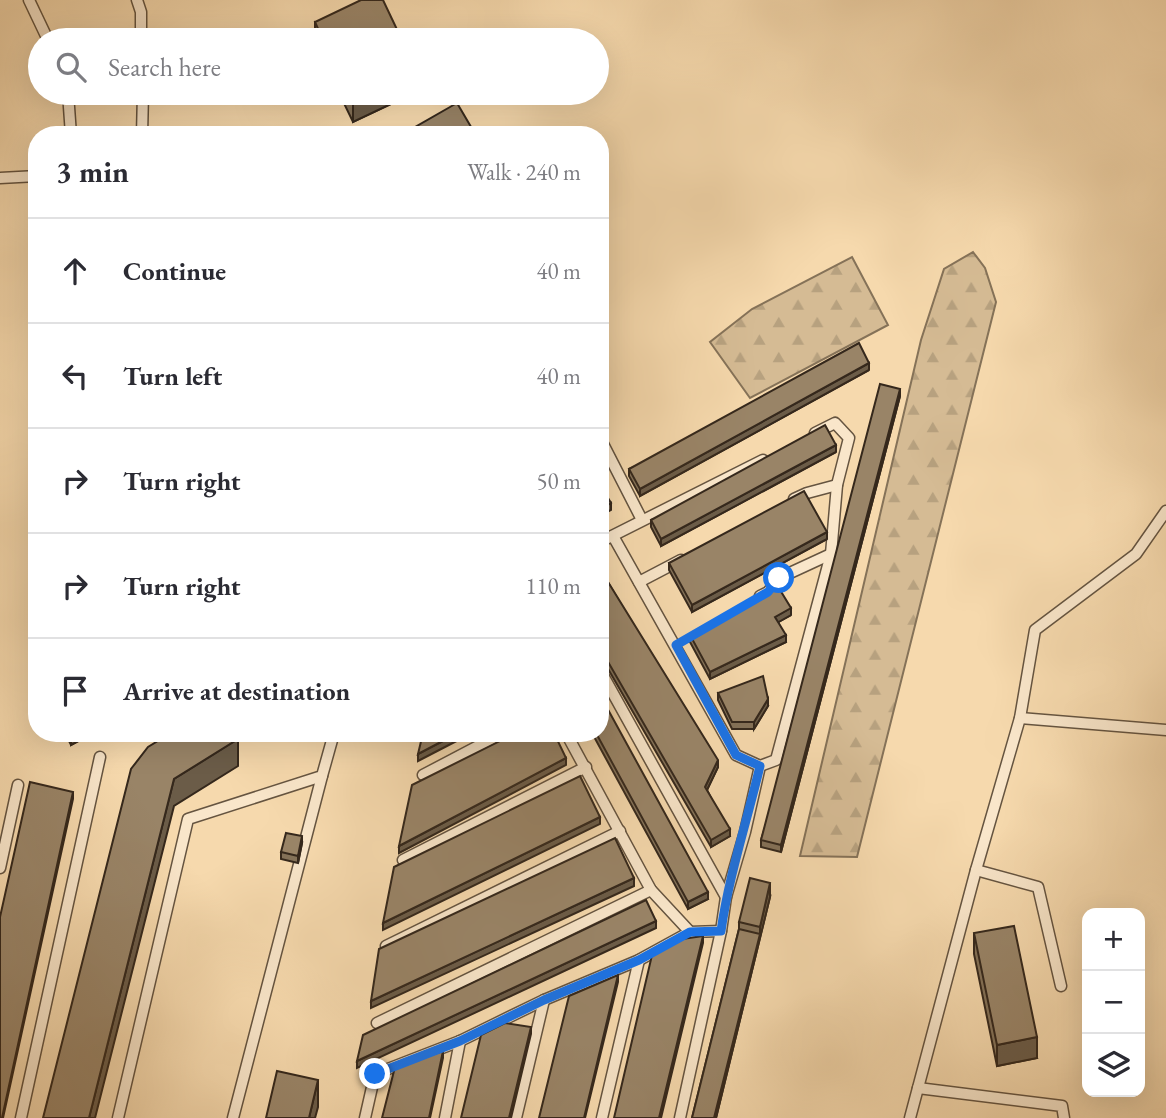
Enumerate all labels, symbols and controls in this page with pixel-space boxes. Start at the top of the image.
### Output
search box [28,28,609,105]
icon: search [52,48,90,86]
text: Search here [108,50,221,84]
text: 3 min [56,152,129,191]
text: Walk · 240 m [467,157,581,187]
icon: ahead [56,252,94,290]
text: Continue [123,254,226,288]
text: 40 m [536,256,581,286]
icon: left [56,357,94,395]
text: Turn left [123,359,222,393]
text: 40 m [536,361,581,391]
icon: right [56,462,94,500]
text: Turn right [123,464,241,498]
text: 50 m [536,466,581,496]
route start [763,562,794,593]
icon: right [56,567,94,605]
text: Turn right [123,569,241,603]
text: 110 m [525,571,581,601]
icon: arrive [56,672,94,710]
text: Arrive at destination [123,674,350,708]
map controls [1082,908,1145,1097]
button: + [1082,908,1145,971]
button: − [1082,971,1145,1034]
button: layers [1082,1034,1145,1097]
route end [359,1058,390,1089]

